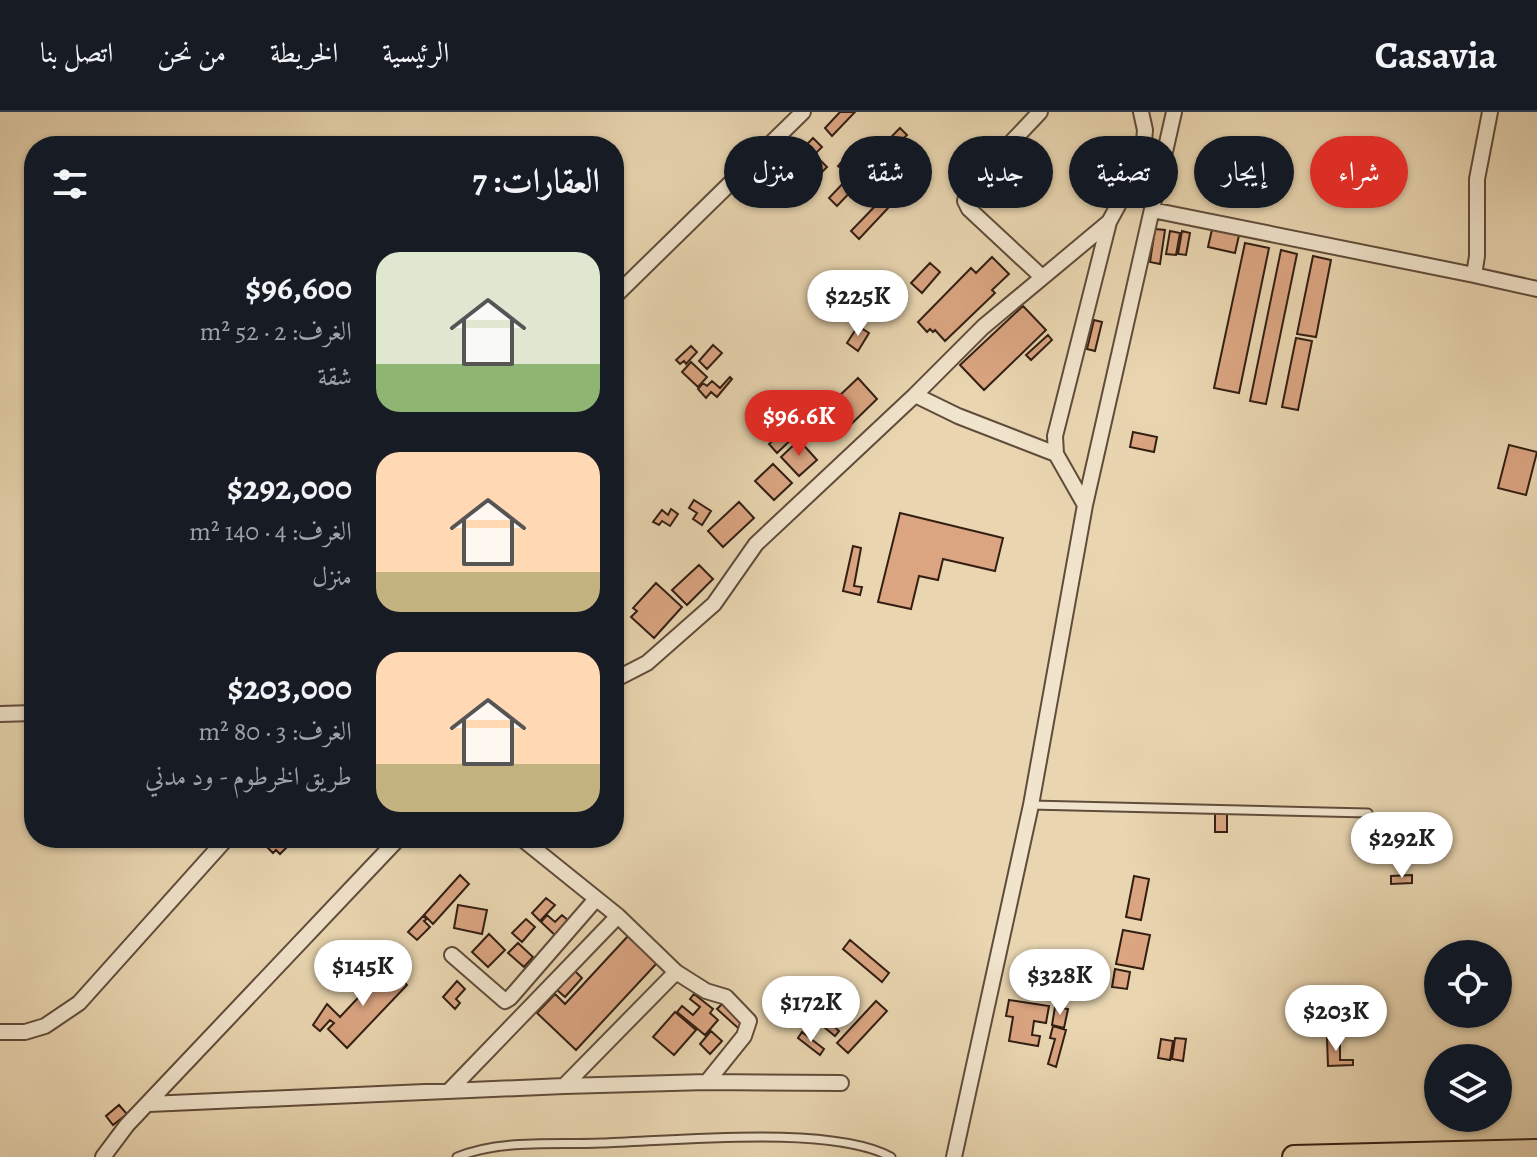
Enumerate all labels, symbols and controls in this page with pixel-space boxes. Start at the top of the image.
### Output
text: Casavia [1375,29,1497,81]
text: اتصل بنا [40,34,113,72]
text: من نحن [157,34,226,72]
text: الخريطة [270,34,338,72]
text: الرئيسية [382,34,449,72]
chip: منزل [724,136,823,208]
chip: شقة [839,136,932,208]
chip: جديد [948,136,1053,208]
chip: تصفية [1069,136,1178,208]
chip: إيجار [1194,136,1294,208]
chip: شراء [1310,136,1408,208]
text: العقارات: 7 [473,157,600,204]
icon: filters [48,162,92,206]
text: $96,600 [245,264,352,311]
pin: $225K [802,270,914,338]
text: $225K [825,278,891,313]
icon: home [440,284,536,380]
text: الغرف: 2 · 52 m² [200,314,352,349]
text: شقة [318,359,352,394]
pin: $96.6K [734,390,864,458]
text: $96.6K [763,398,835,433]
text: $292,000 [227,464,352,511]
icon: home [440,484,536,580]
text: الغرف: 4 · 140 m² [189,514,352,549]
text: منزل [312,559,352,594]
text: $203,000 [228,664,352,711]
icon: home [440,684,536,780]
text: الغرف: 3 · 80 m² [198,714,352,749]
text: طريق الخرطوم - ود مدني [145,759,352,794]
pin: $292K [1346,812,1458,880]
text: $292K [1369,820,1435,855]
pin: $145K [307,940,419,1008]
map controls [1424,940,1512,1132]
button: locate [1424,940,1512,1028]
text: $145K [332,948,394,983]
pin: $328K [1004,949,1116,1017]
text: $328K [1027,957,1093,992]
pin: $172K [755,976,867,1044]
text: $172K [780,984,842,1019]
pin: $203K [1280,985,1392,1053]
text: $203K [1303,993,1369,1028]
button: layers [1424,1044,1512,1132]

